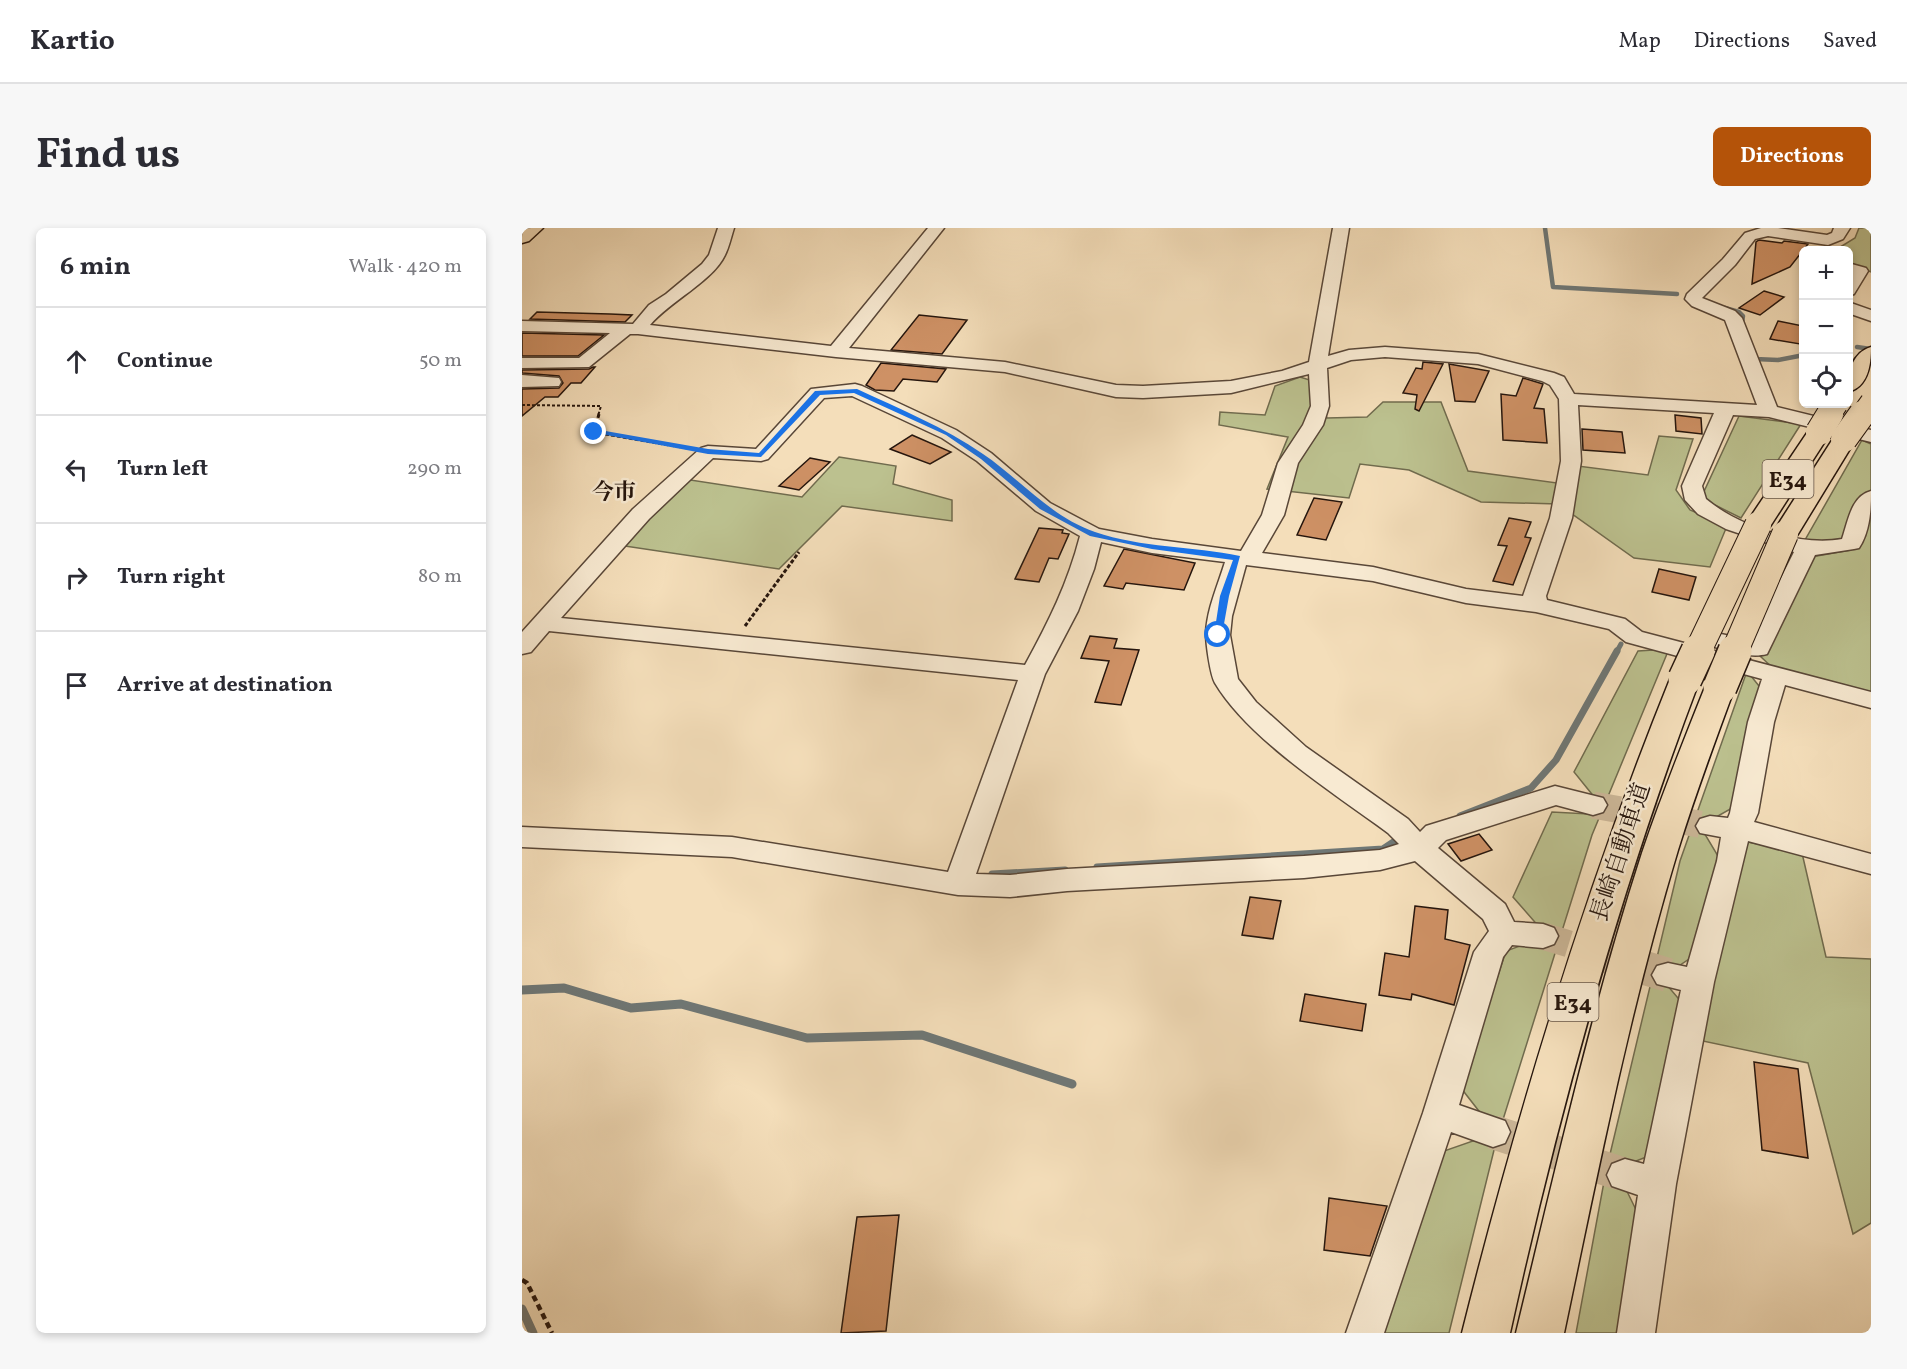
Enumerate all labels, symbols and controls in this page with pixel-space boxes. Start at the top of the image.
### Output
text: Kartio [30,22,115,61]
text: Map [1619,27,1661,56]
text: Directions [1694,27,1790,56]
text: Saved [1823,27,1877,56]
text: Find us [36,127,180,186]
button: Directions [1713,127,1871,186]
map controls [1799,246,1853,408]
button: + [1799,246,1853,300]
text: 6 min [60,249,131,285]
text: Walk · 420 m [348,253,462,281]
button: − [1799,300,1853,354]
icon: ahead [60,345,93,378]
text: Continue [117,346,213,377]
text: 50 m [419,347,462,375]
button: locate [1799,354,1853,408]
route end [580,418,606,444]
icon: left [60,453,93,486]
text: Turn left [117,454,208,485]
text: 290 m [407,455,462,483]
road number: E34 [1762,460,1814,498]
district label: 今市 [592,478,636,509]
icon: right [60,561,93,594]
text: Turn right [117,562,225,593]
text: 80 m [418,563,462,591]
route start [1204,621,1230,647]
icon: arrive [60,669,93,702]
text: Arrive at destination [117,670,333,701]
street label: 長崎自動車道 [1583,779,1660,926]
road number: E34 [1548,983,1598,1021]

